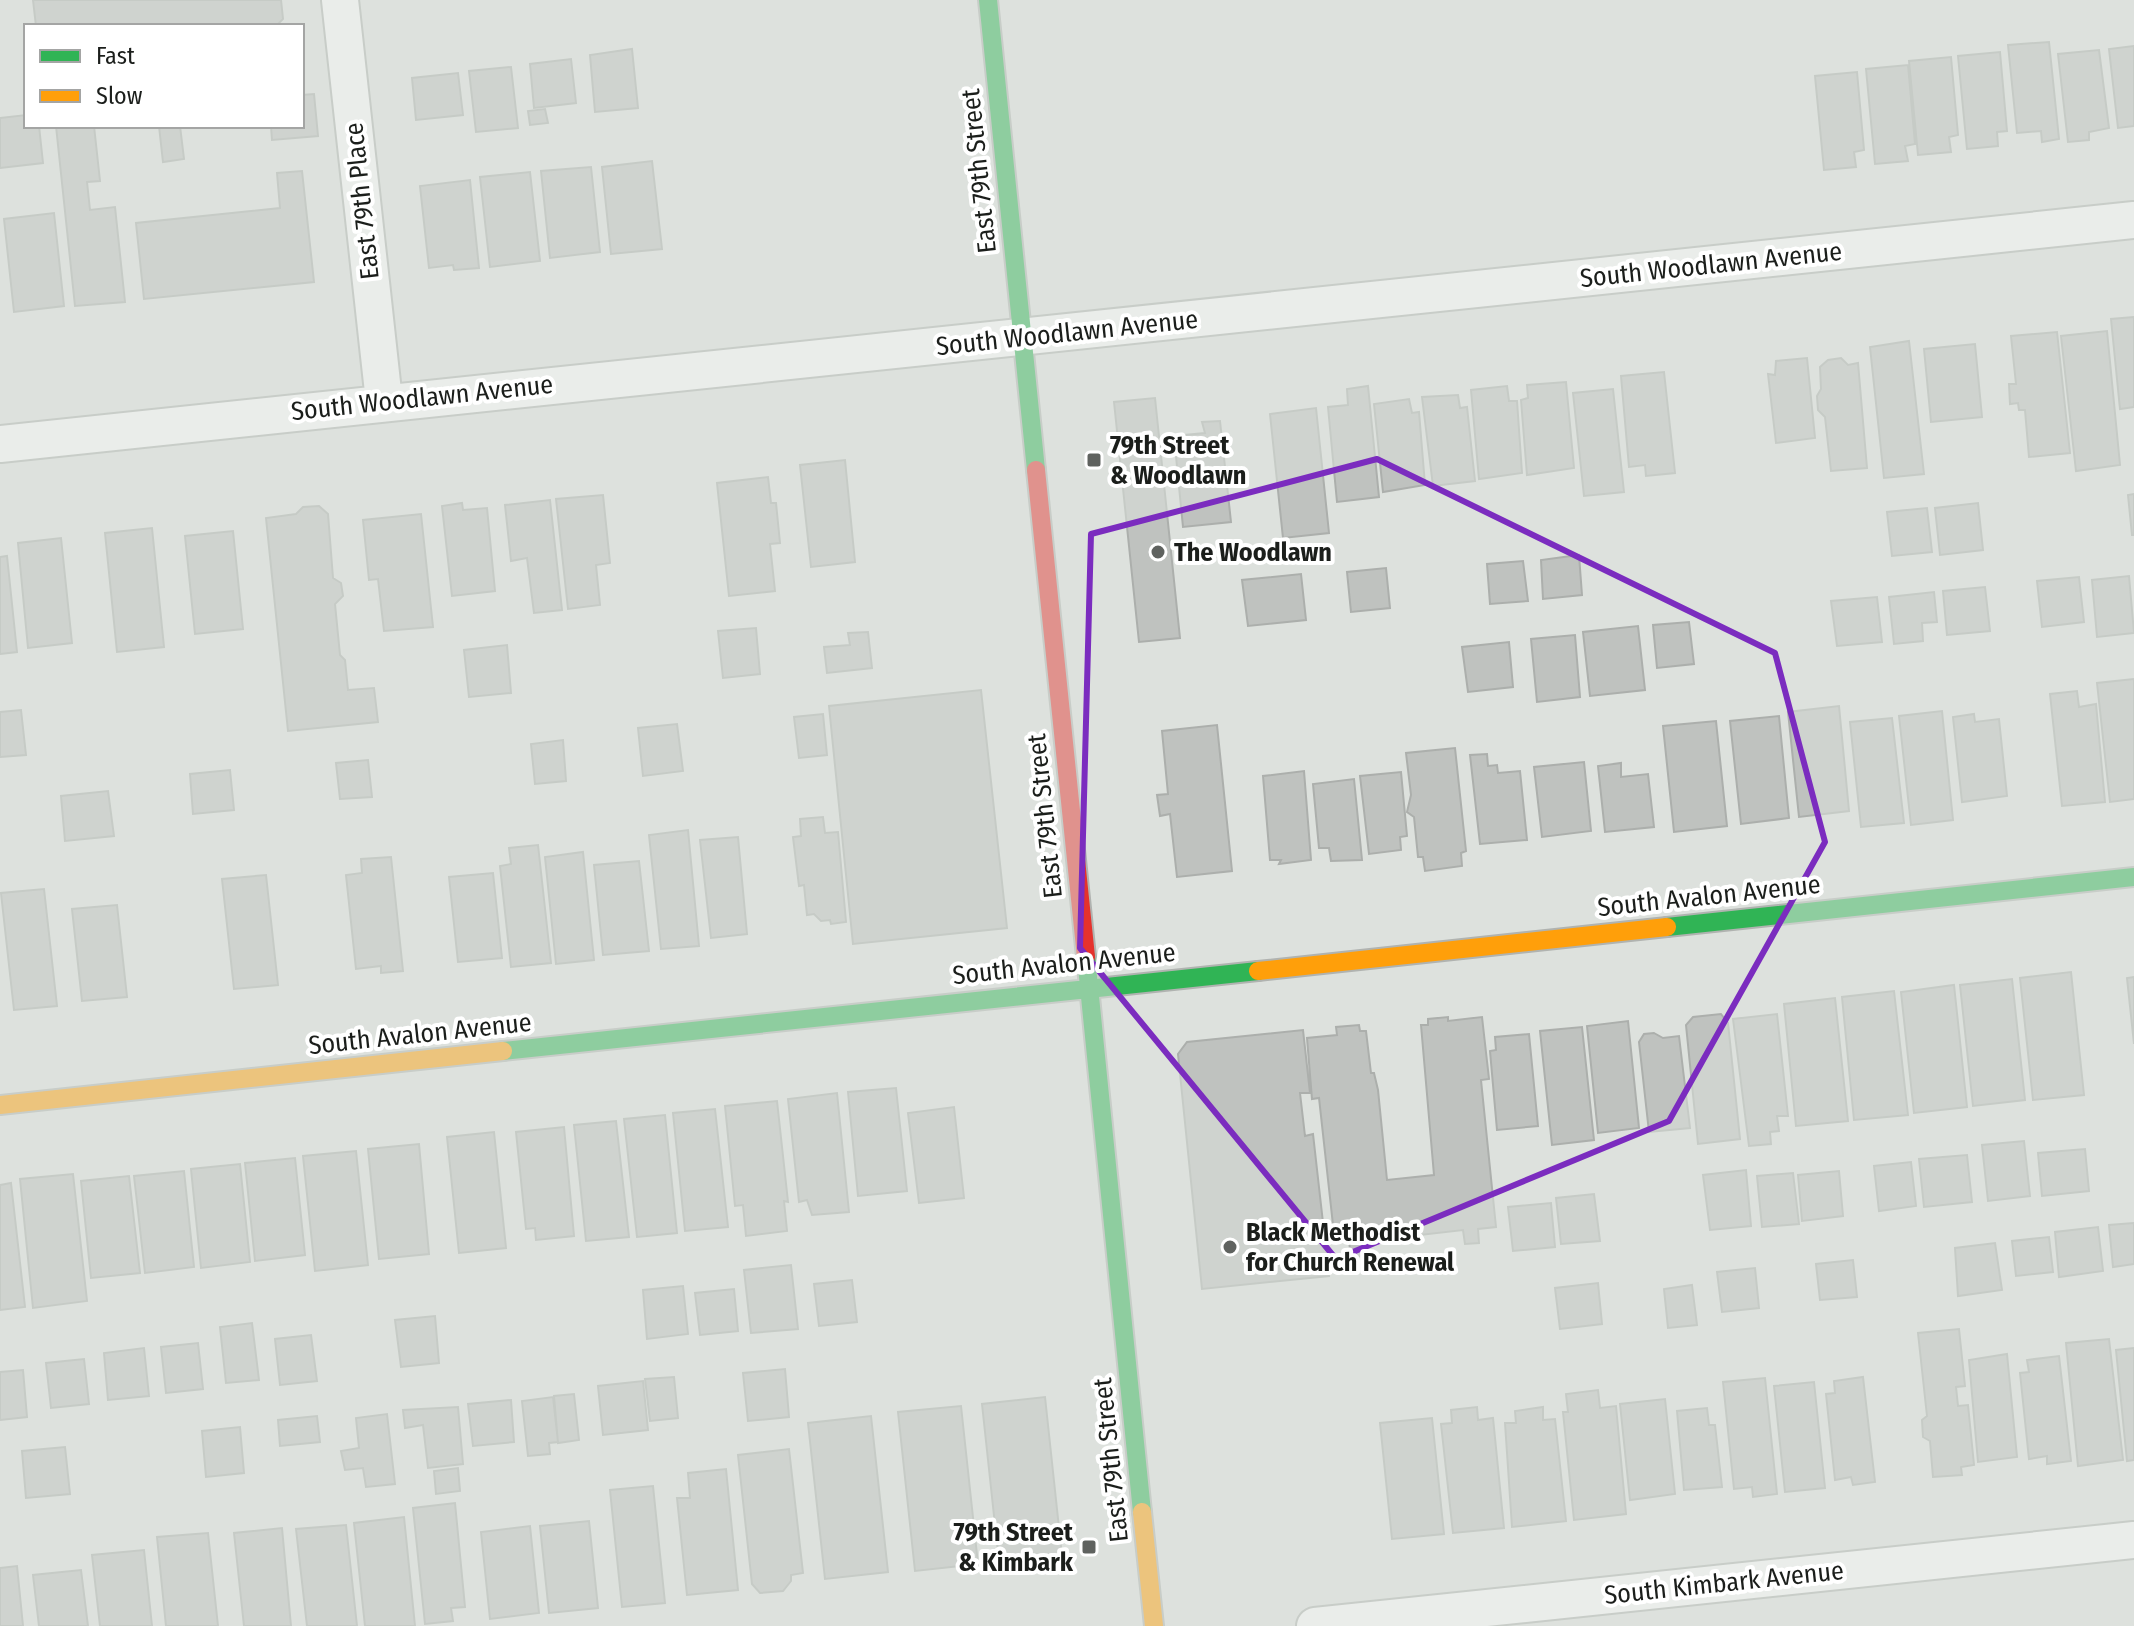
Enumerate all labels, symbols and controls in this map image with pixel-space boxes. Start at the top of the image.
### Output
legend [24,24,304,128]
text: Fast [96,42,135,70]
text: Slow [96,82,143,110]
street label: East 79th Street [955,87,1003,255]
street label: East 79th Place [338,121,386,281]
street label: South Woodlawn Avenue [1578,236,1844,294]
street label: South Woodlawn Avenue [934,304,1200,362]
street label: South Woodlawn Avenue [289,369,555,427]
place label: 79th Street & Woodlawn [1110,430,1246,491]
marker: 79th Street & Woodlawn [1085,451,1103,469]
place label: The Woodlawn [1174,537,1332,568]
marker: The Woodlawn [1149,543,1167,561]
street label: East 79th Street [1021,732,1069,900]
street label: South Avalon Avenue [1596,869,1822,923]
street label: South Avalon Avenue [951,937,1177,991]
street label: South Avalon Avenue [307,1007,533,1061]
place label: Black Methodist for Church Renewal [1246,1217,1455,1278]
marker: Black Methodist for Church Renewal [1221,1238,1239,1256]
street label: East 79th Street [1087,1376,1135,1544]
place label: 79th Street & Kimbark [954,1517,1074,1578]
marker: 79th Street & Kimbark [1080,1538,1098,1556]
street label: South Kimbark Avenue [1603,1555,1845,1611]

